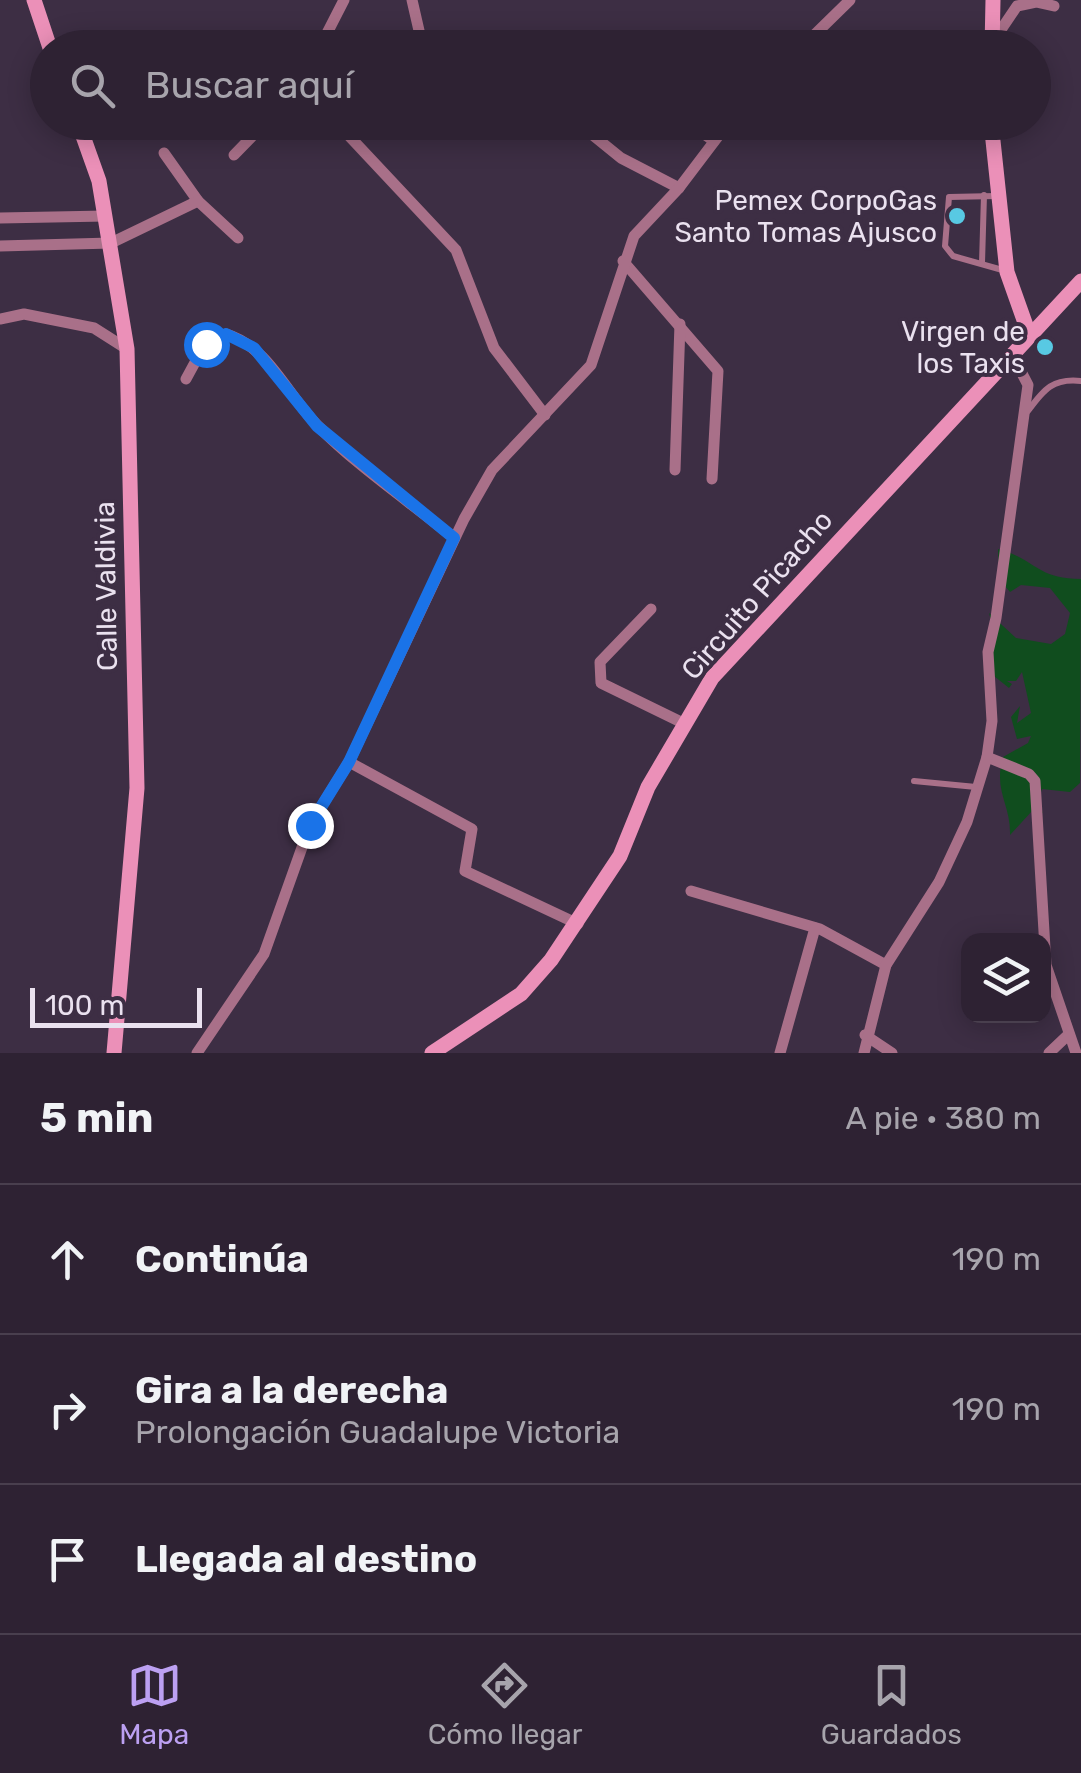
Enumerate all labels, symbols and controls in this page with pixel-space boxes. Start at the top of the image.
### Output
search box [30,30,1051,140]
icon: search [65,58,120,113]
text: Buscar aquí [145,62,353,108]
place label: Pemex CorpoGas Santo Tomas Ajusco [674,184,937,249]
marker: Pemex CorpoGas Santo Tomas Ajusco [946,205,968,227]
place label: Virgen de los Taxis [901,315,1025,380]
route start [184,322,230,368]
marker: Virgen de los Taxis [1034,336,1056,358]
street label: Calle Valdivia [88,501,124,671]
street label: Circuito Picacho [675,504,839,686]
route end [288,803,334,849]
map controls [961,933,1051,1023]
button: layers [961,933,1051,1023]
scale bar [30,983,202,1028]
text: 100 m [45,989,124,1022]
text: 5 min [40,1093,154,1143]
text: A pie · 380 m [845,1099,1041,1137]
icon: ahead [40,1232,95,1287]
text: Continúa [135,1236,309,1282]
text: 190 m [952,1240,1041,1278]
text: Gira a la derecha [135,1367,448,1413]
icon: right [40,1382,95,1437]
text: 190 m [952,1390,1041,1428]
text: Prolongación Guadalupe Victoria [135,1413,620,1451]
icon: arrive [40,1532,95,1587]
text: Llegada al destino [135,1536,477,1582]
tab: Mapa [119,1658,189,1751]
tab: Cómo llegar [428,1658,582,1751]
tab: Guardados [821,1658,962,1751]

